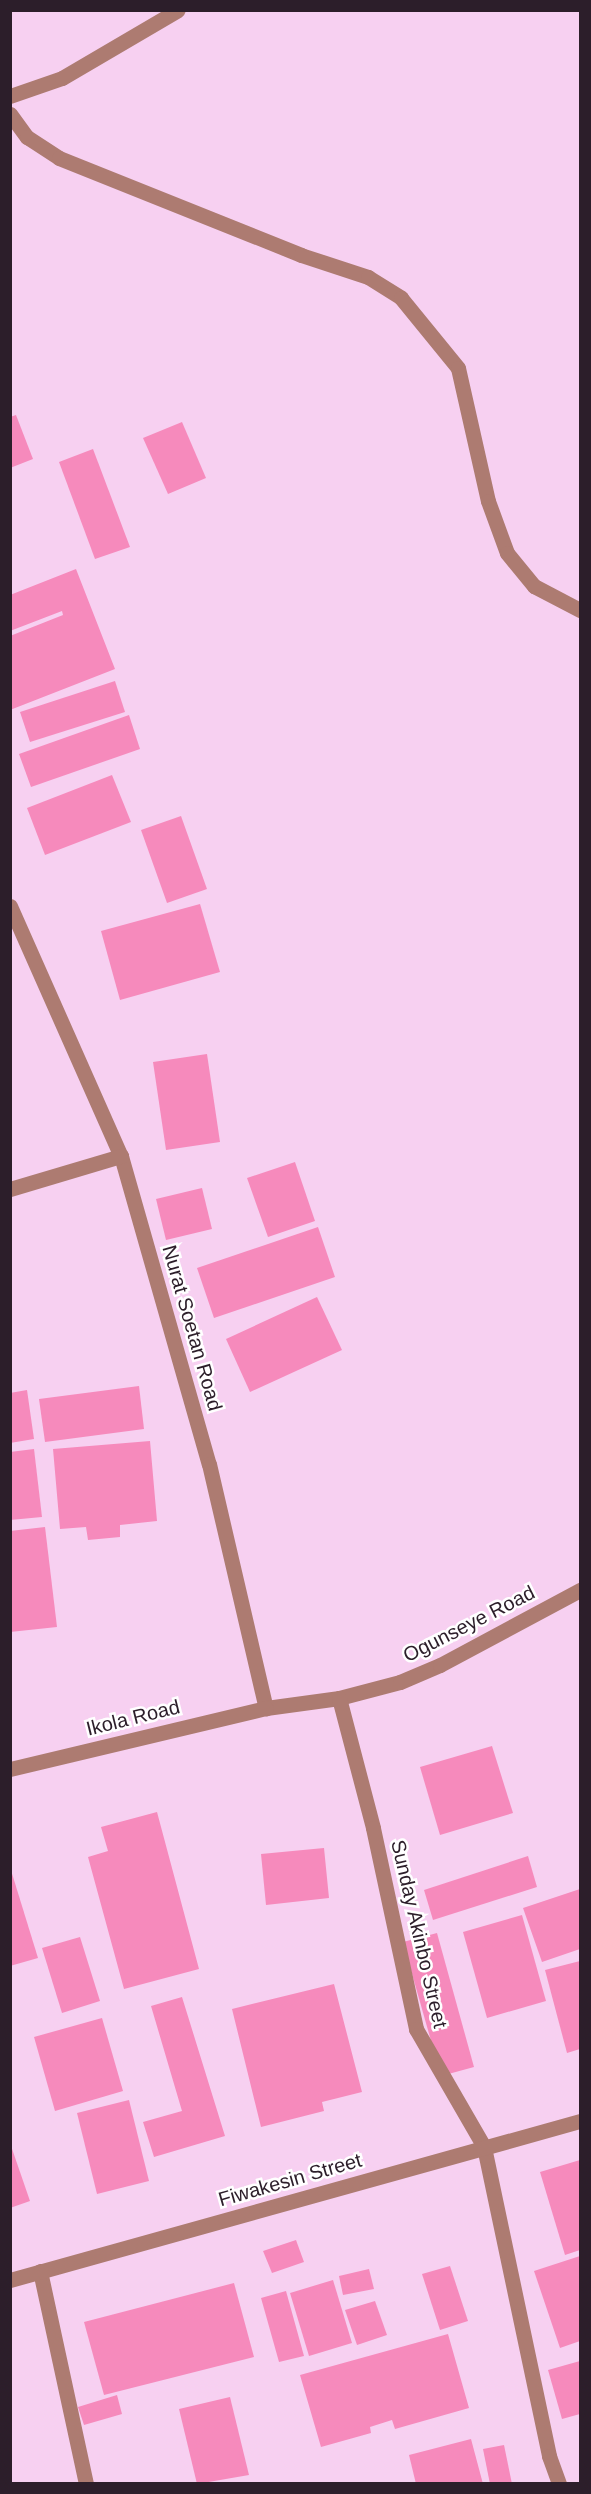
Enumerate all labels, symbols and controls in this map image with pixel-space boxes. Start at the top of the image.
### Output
street label: Nurat Soetan Road [157,1242,227,1414]
street label: Ogunseye Road [399,1580,539,1668]
street label: Ikola Road [84,1695,182,1741]
street label: Sunday Akinbo Street [386,1837,452,2031]
street label: Fiwakesin Street [216,2148,364,2212]

